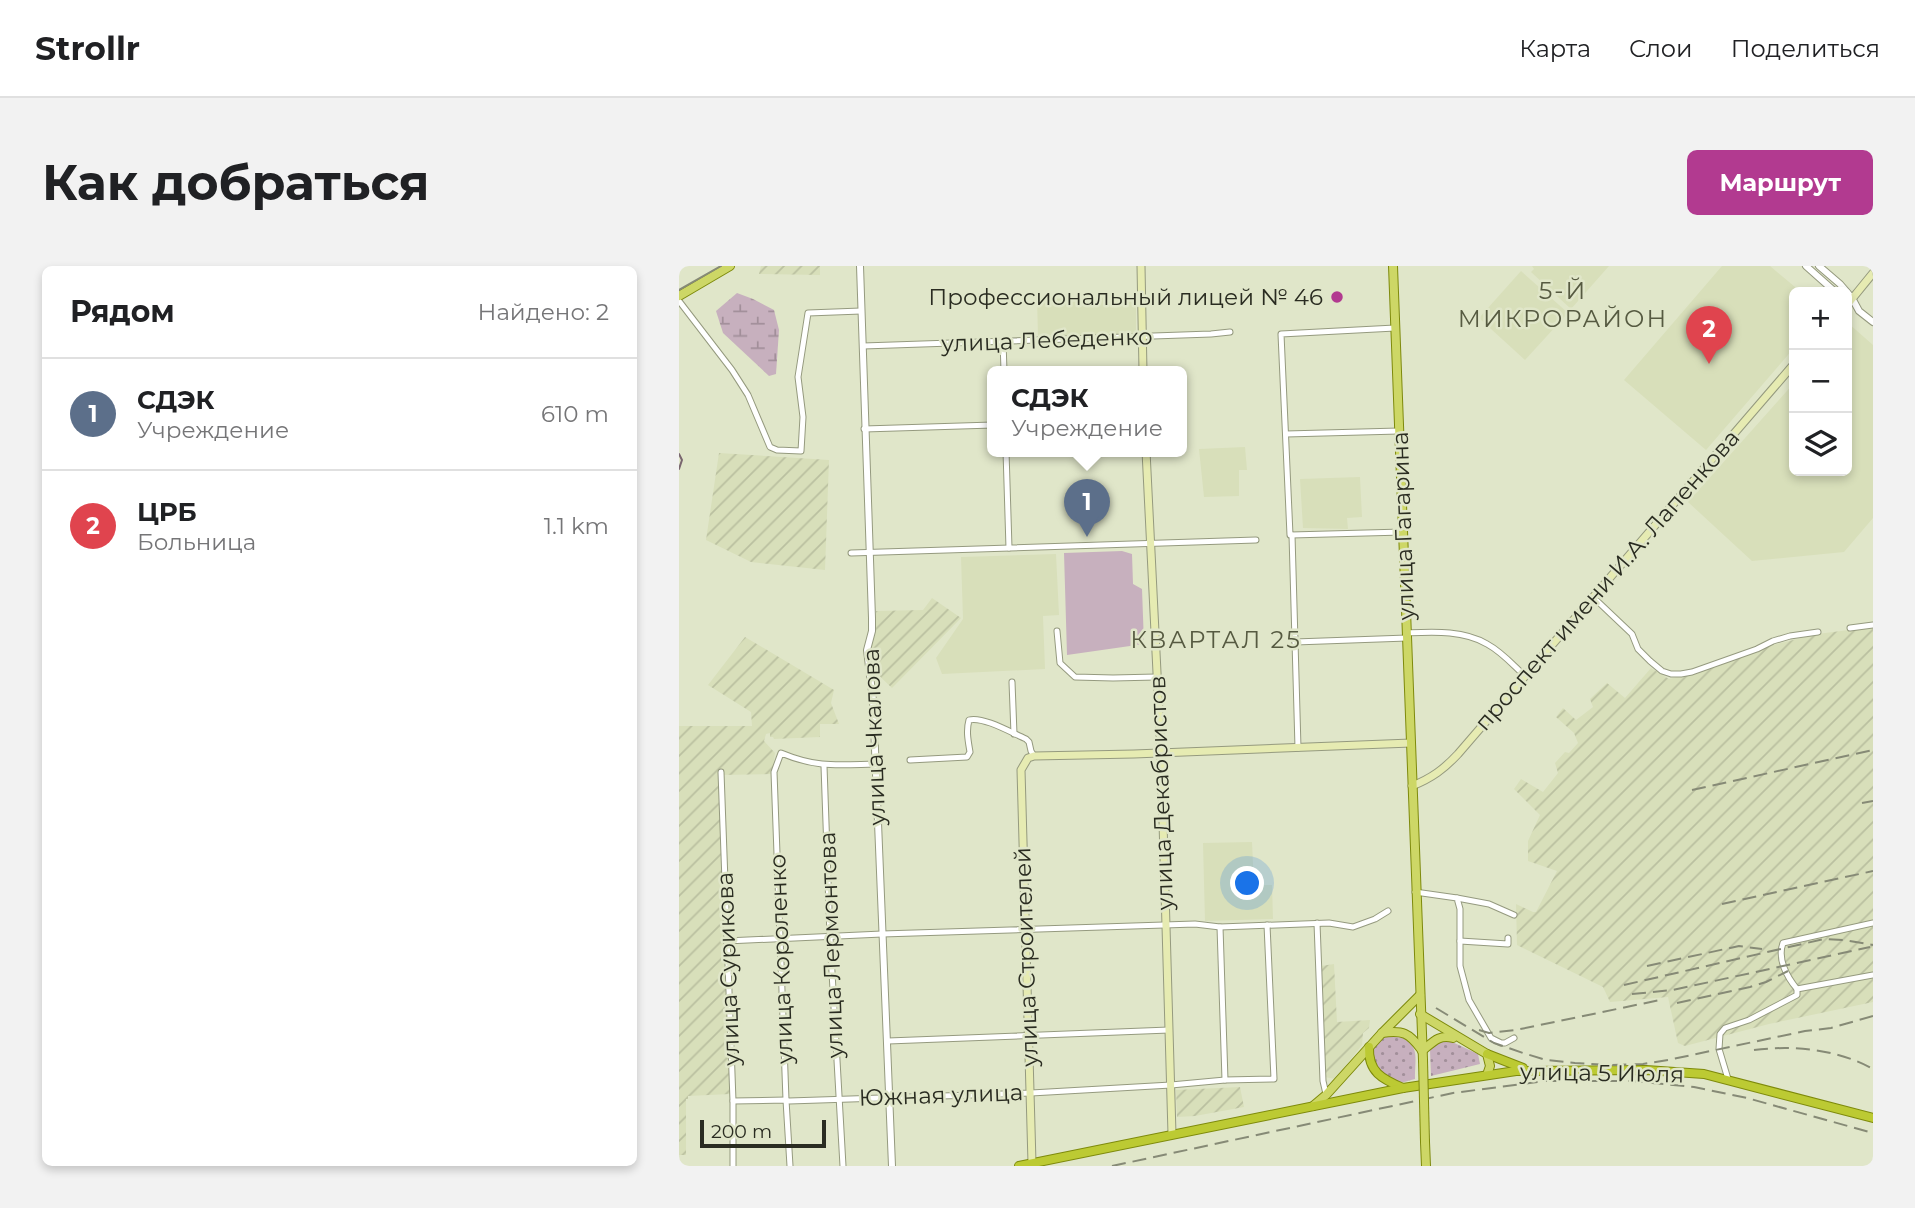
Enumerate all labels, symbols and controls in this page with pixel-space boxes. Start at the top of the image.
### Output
text: Strollr [35,28,140,68]
text: Карта [1519,34,1591,63]
text: Слои [1629,34,1693,63]
text: Поделиться [1731,34,1880,63]
button: Маршрут [1687,150,1873,215]
text: Как добраться [42,153,430,212]
district label: 5-Й МИКРОРАЙОН [1458,276,1668,333]
place label: Профессиональный лицей № 46 [928,283,1323,311]
map controls [1789,287,1852,476]
button: + [1789,287,1852,350]
marker: Профессиональный лицей № 46 [1329,289,1345,305]
text: Рядом [70,293,175,330]
text: Найдено: 2 [478,298,609,326]
pin: 2 [1686,306,1732,364]
street label: улица Лебеденко [940,322,1153,358]
button: − [1789,350,1852,413]
popup [987,366,1187,457]
text: СДЭК [1011,382,1089,414]
text: СДЭК [137,384,215,416]
text: 1 [88,400,98,428]
text: 610 m [541,400,609,428]
button: layers [1789,413,1852,476]
text: Учреждение [1011,414,1163,442]
text: Учреждение [137,416,289,444]
street label: проспект имени И.А. Лапенкова [1469,424,1745,736]
street label: улица Гагарина [1386,431,1420,622]
pin: 1 [1064,479,1110,537]
text: ЦРБ [137,496,197,528]
text: 2 [86,512,100,540]
text: 1.1 km [544,512,609,540]
text: Больница [137,528,256,556]
district label: КВАРТАЛ 25 [1130,625,1302,654]
street label: улица Чкалова [857,648,891,827]
street label: улица Декабристов [1143,675,1179,912]
street label: улица Лермонтова [813,831,849,1060]
street label: улица Строителей [1008,847,1044,1068]
street label: улица Короленко [763,854,799,1065]
your location [1230,866,1264,900]
street label: улица Сурикова [711,872,745,1067]
street label: улица 5 Июля [1519,1058,1684,1088]
street label: Южная улица [858,1078,1024,1112]
scale bar [700,1117,826,1149]
text: 200 m [711,1120,772,1143]

